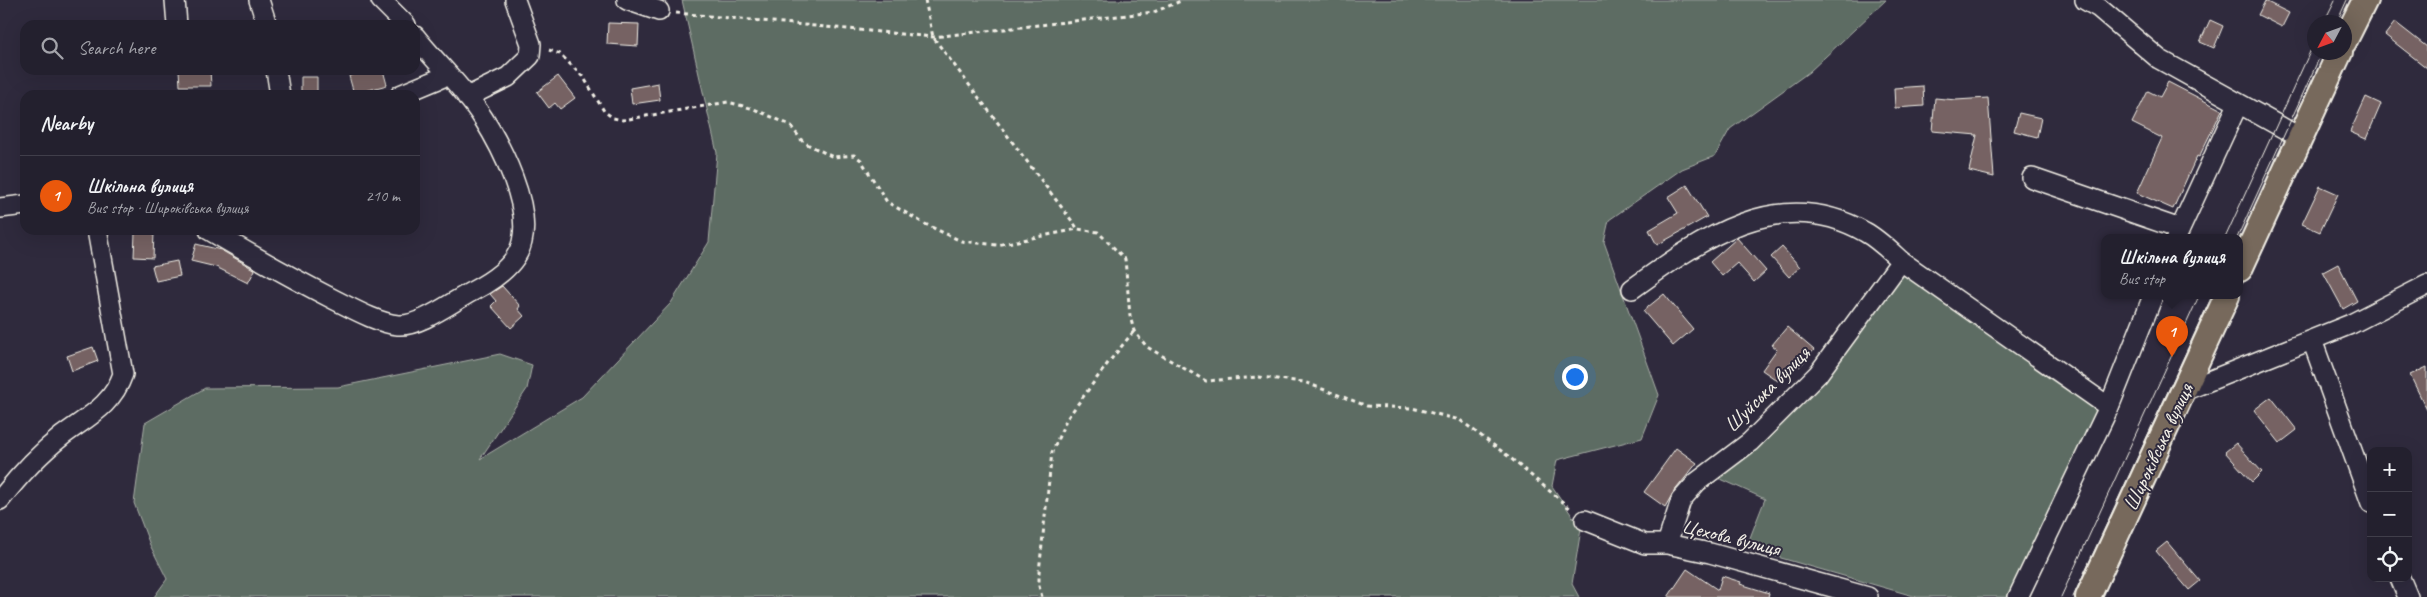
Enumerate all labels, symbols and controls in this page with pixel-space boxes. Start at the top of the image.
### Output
north arrow [2307,15,2352,60]
search box [20,20,420,75]
icon: search [38,34,66,62]
text: Search here [78,36,155,60]
text: Nearby [40,110,93,136]
text: Шкільна вулиця [87,174,193,198]
text: 1 [52,186,60,206]
text: 210 m [366,186,400,206]
text: Bus stop · Широківська вулиця [87,198,249,218]
popup [2101,234,2243,299]
text: Шкільна вулиця [2119,245,2225,269]
text: Bus stop [2119,269,2165,289]
pin: 1 [2156,316,2188,357]
street label: Шуйська вулиця [1719,340,1816,437]
your location [1562,364,1588,390]
street label: Широківська вулиця [2117,378,2199,515]
map controls [2367,447,2412,582]
button: + [2367,447,2412,492]
button: − [2367,492,2412,537]
street label: Цехова вулиця [1679,512,1784,562]
button: locate [2367,537,2412,582]

